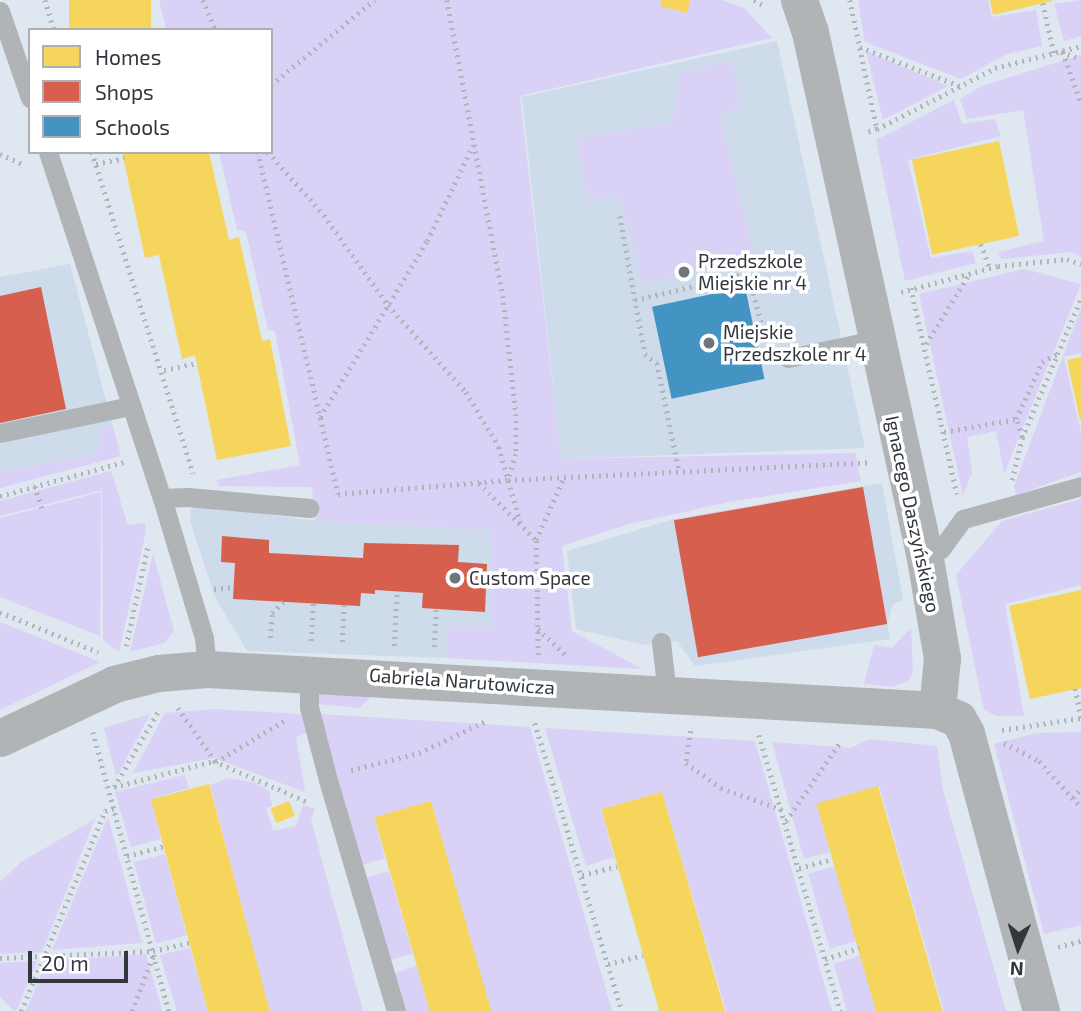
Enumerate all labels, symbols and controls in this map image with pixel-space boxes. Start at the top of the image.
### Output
legend [28,28,273,154]
text: Homes [95,44,161,69]
text: Shops [95,79,154,104]
text: Schools [95,114,170,139]
place label: Przedszkole Miejskie nr 4 [698,250,807,294]
marker: Przedszkole Miejskie nr 4 [676,264,692,280]
place label: Miejskie Przedszkole nr 4 [723,321,867,365]
marker: Miejskie Przedszkole nr 4 [701,335,717,351]
street label: Ignacego Daszyńskiego [881,413,945,615]
place label: Custom Space [469,567,591,589]
marker: Custom Space [447,570,463,586]
street label: Gabriela Narutowicza [368,663,556,699]
north arrow [983,913,1053,983]
scale bar [32,937,131,981]
text: 20 m [41,950,89,975]
text: N [1009,958,1024,981]

